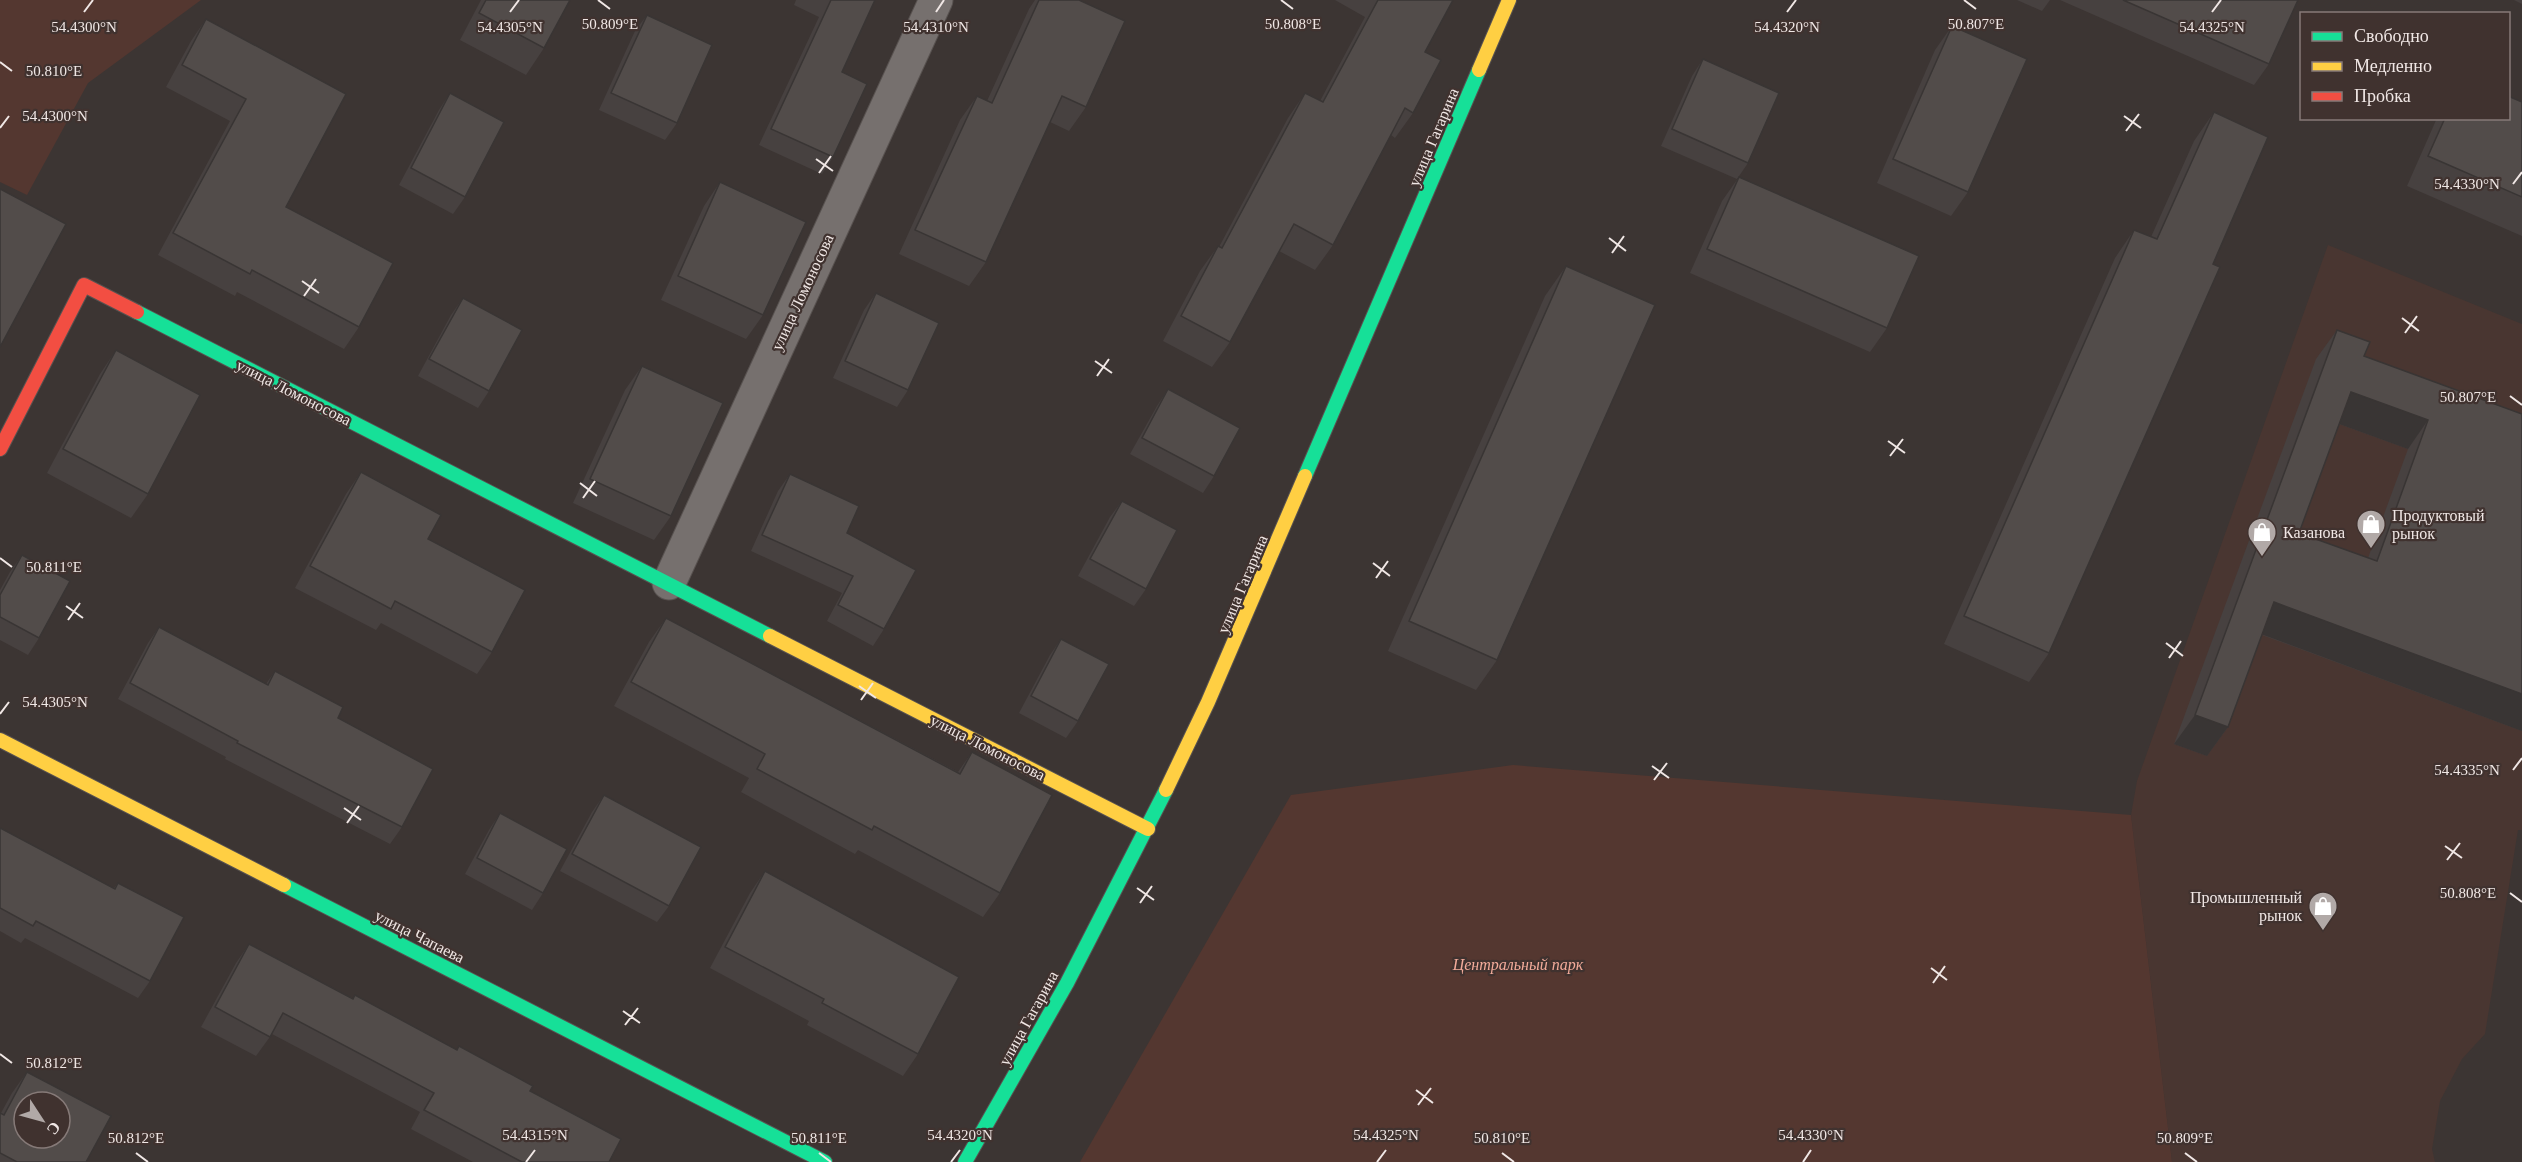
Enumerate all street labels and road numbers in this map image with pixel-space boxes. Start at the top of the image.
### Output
street label: улица Гагарина [1405,85,1463,189]
street label: улица Ломоносова [768,231,838,353]
street label: улица Ломоносова [233,356,354,430]
street label: улица Гагарина [1214,532,1272,636]
street label: улица Ломоносова [927,711,1048,785]
street label: улица Чапаева [372,907,467,967]
street label: улица Гагарина [995,968,1062,1069]

